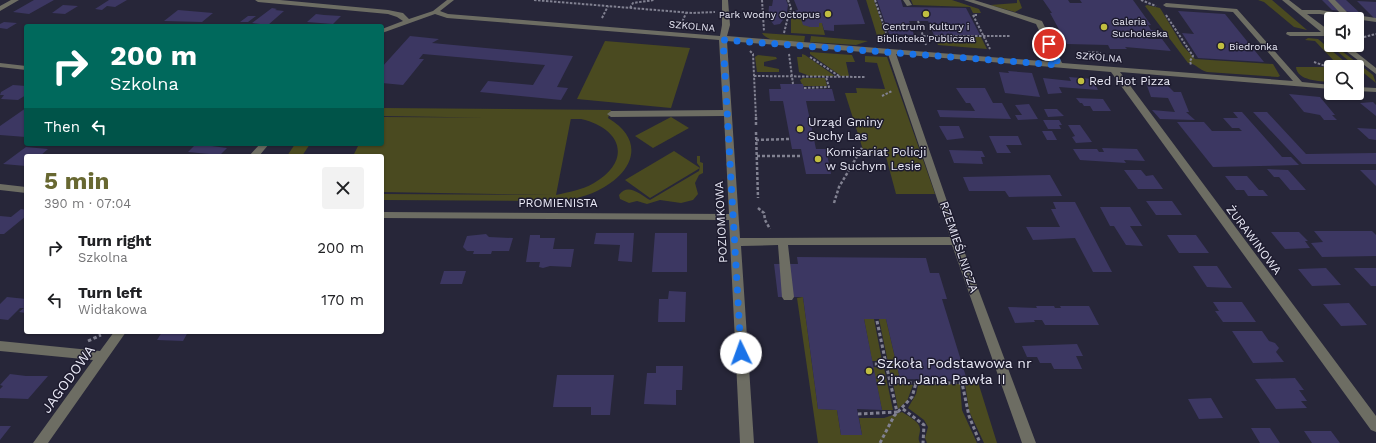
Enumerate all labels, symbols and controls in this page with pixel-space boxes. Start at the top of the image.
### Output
place label: Park Wodny Octopus [719,9,820,20]
marker: Park Wodny Octopus [823,9,833,19]
marker: Centrum Kultury i Biblioteka Publiczna [921,9,931,19]
map controls [1324,12,1364,100]
button: sound [1324,12,1364,52]
place label: Galeria Sucholeska [1112,16,1168,39]
street label: SZKOLNA [668,19,716,34]
place label: Centrum Kultury i Biblioteka Publiczna [877,21,976,44]
marker: Galeria Sucholeska [1099,22,1109,32]
pin [1032,27,1066,61]
icon: arrive [1038,33,1060,55]
text: 200 m [110,39,197,72]
icon: right [44,40,96,92]
marker: Biedronka [1216,41,1226,51]
place label: Biedronka [1229,41,1278,52]
street label: SZKOLNA [1075,50,1123,65]
button: search [1324,60,1364,100]
text: Szkolna [110,73,179,94]
place label: Red Hot Pizza [1089,74,1171,88]
marker: Red Hot Pizza [1076,76,1086,86]
place label: Urząd Gminy Suchy Las [808,115,884,143]
icon: left [88,116,110,138]
text: Then [44,118,80,136]
marker: Urząd Gminy Suchy Las [795,124,805,134]
place label: Komisariat Policji w Suchym Lesie [826,145,926,173]
marker: Komisariat Policji w Suchym Lesie [813,154,823,164]
text: 5 min [44,167,109,195]
button: close [322,167,364,209]
street label: POZIOMKOWA [712,181,730,263]
text: 390 m · 07:04 [44,196,131,211]
street label: PROMIENISTA [518,196,598,210]
street label: RZEMIEŚLNICZA [937,200,981,295]
street label: ŻURAWINOWA [1223,203,1285,278]
text: Turn right [78,232,151,250]
icon: right [44,237,66,259]
text: 200 m [317,239,364,257]
text: Szkolna [78,250,128,265]
text: Turn left [78,284,142,302]
icon: left [44,289,66,311]
text: 170 m [321,291,364,309]
text: Widłakowa [78,302,147,317]
position arrow [720,332,762,374]
street label: JAGODOWA [38,342,98,416]
place label: Szkoła Podstawowa nr 2 im. Jana Pawła II [877,355,1032,387]
marker: Szkoła Podstawowa nr 2 im. Jana Pawła II [864,366,874,376]

